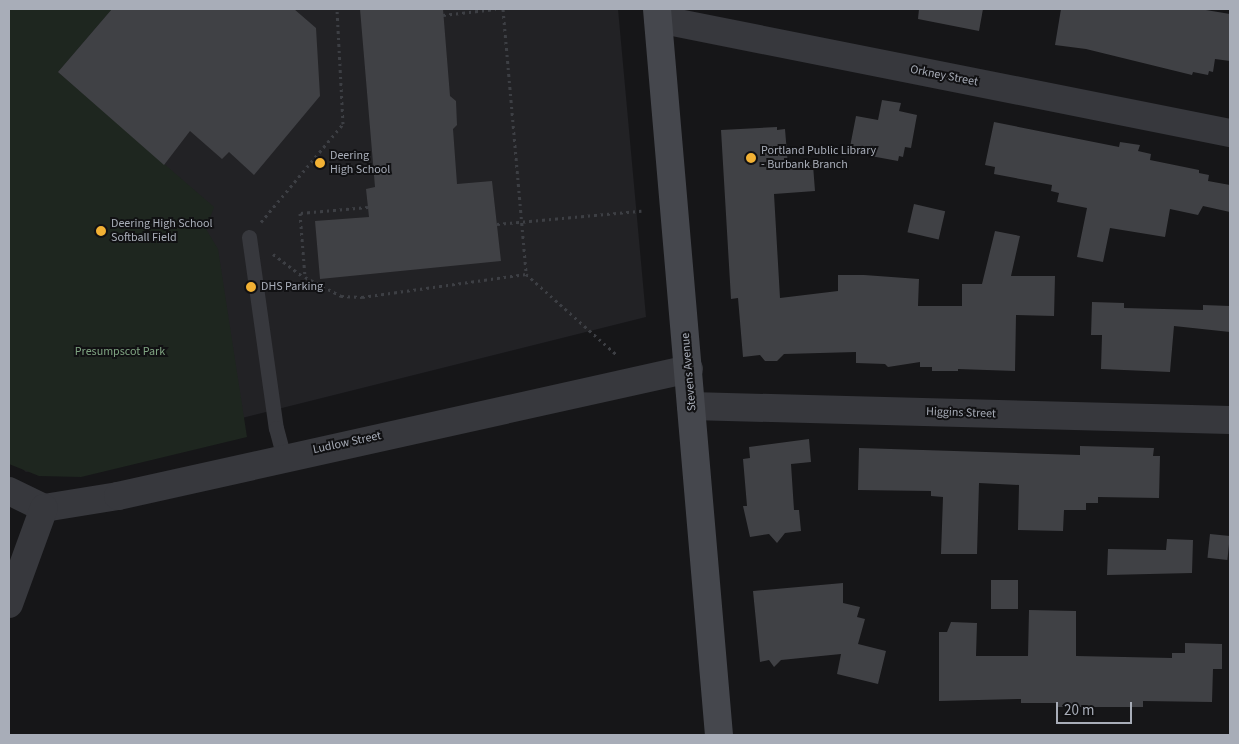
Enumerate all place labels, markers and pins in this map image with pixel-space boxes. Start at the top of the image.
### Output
place label: Portland Public Library - Burbank Branch [761,144,876,172]
place label: Deering High School [330,149,390,177]
marker: Portland Public Library - Burbank Branch [745,152,757,164]
marker: Deering High School [314,157,326,169]
place label: Deering High School Softball Field [111,217,213,245]
marker: Deering High School Softball Field [95,225,107,237]
place label: DHS Parking [261,280,323,294]
marker: DHS Parking [245,281,257,293]

